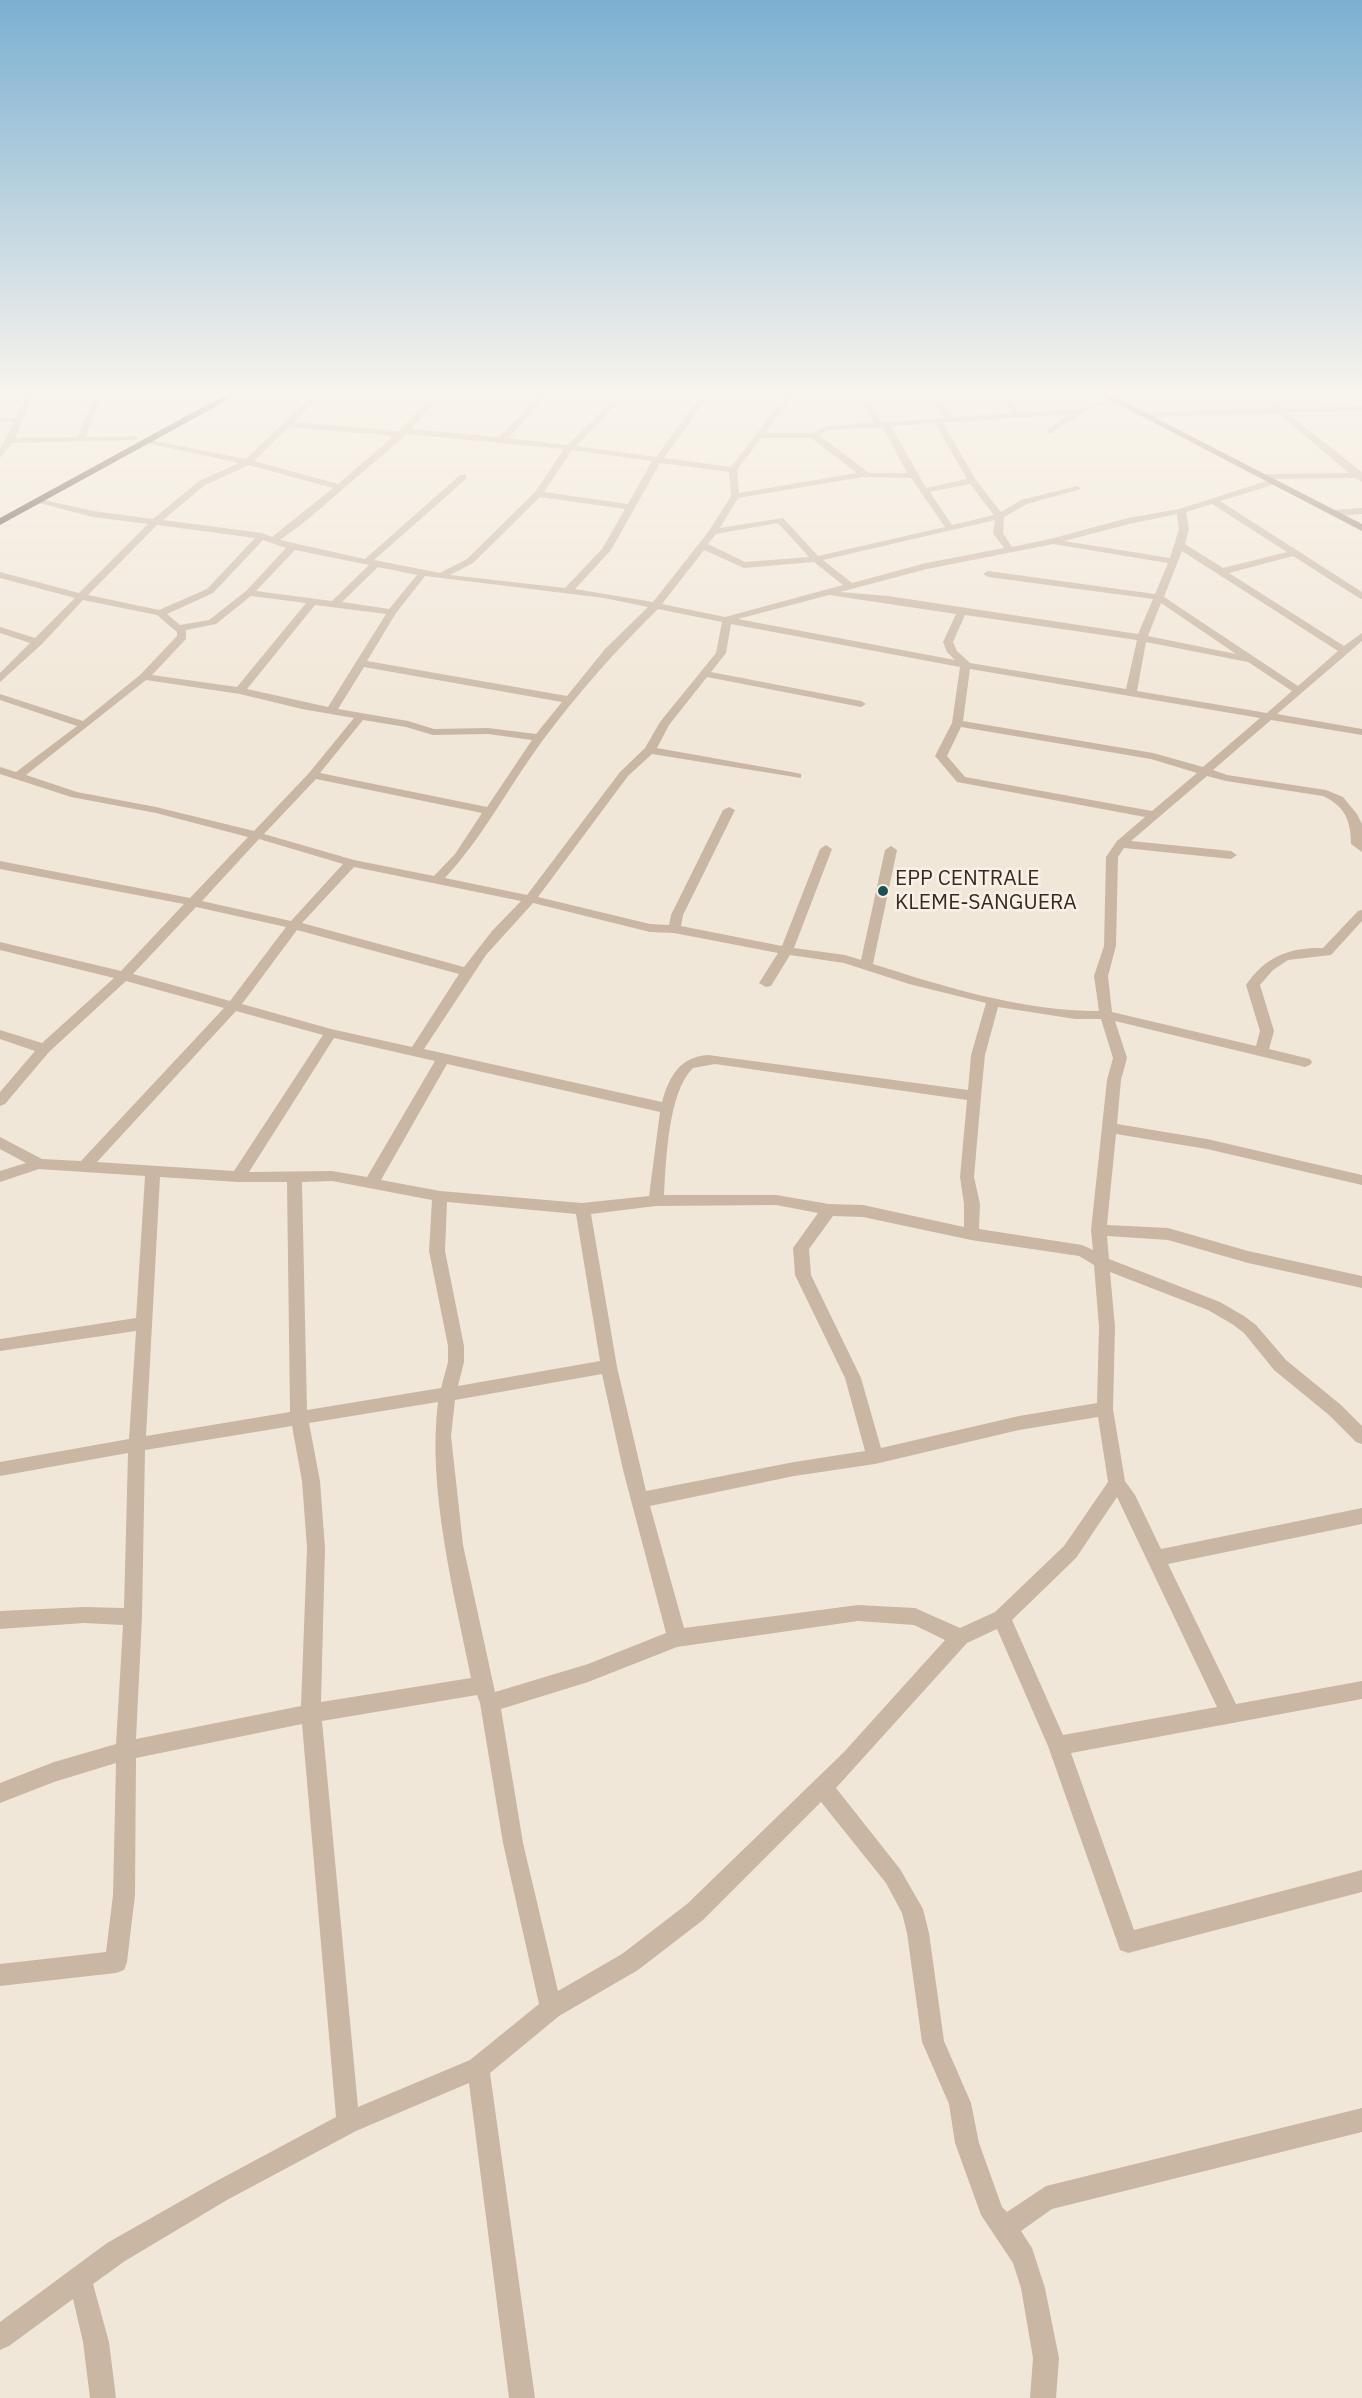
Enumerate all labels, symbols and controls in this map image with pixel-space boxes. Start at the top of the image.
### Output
place label: EPP CENTRALE KLEME-SANGUERA [895,866,1077,916]
marker: EPP CENTRALE KLEME-SANGUERA [876,884,890,898]

